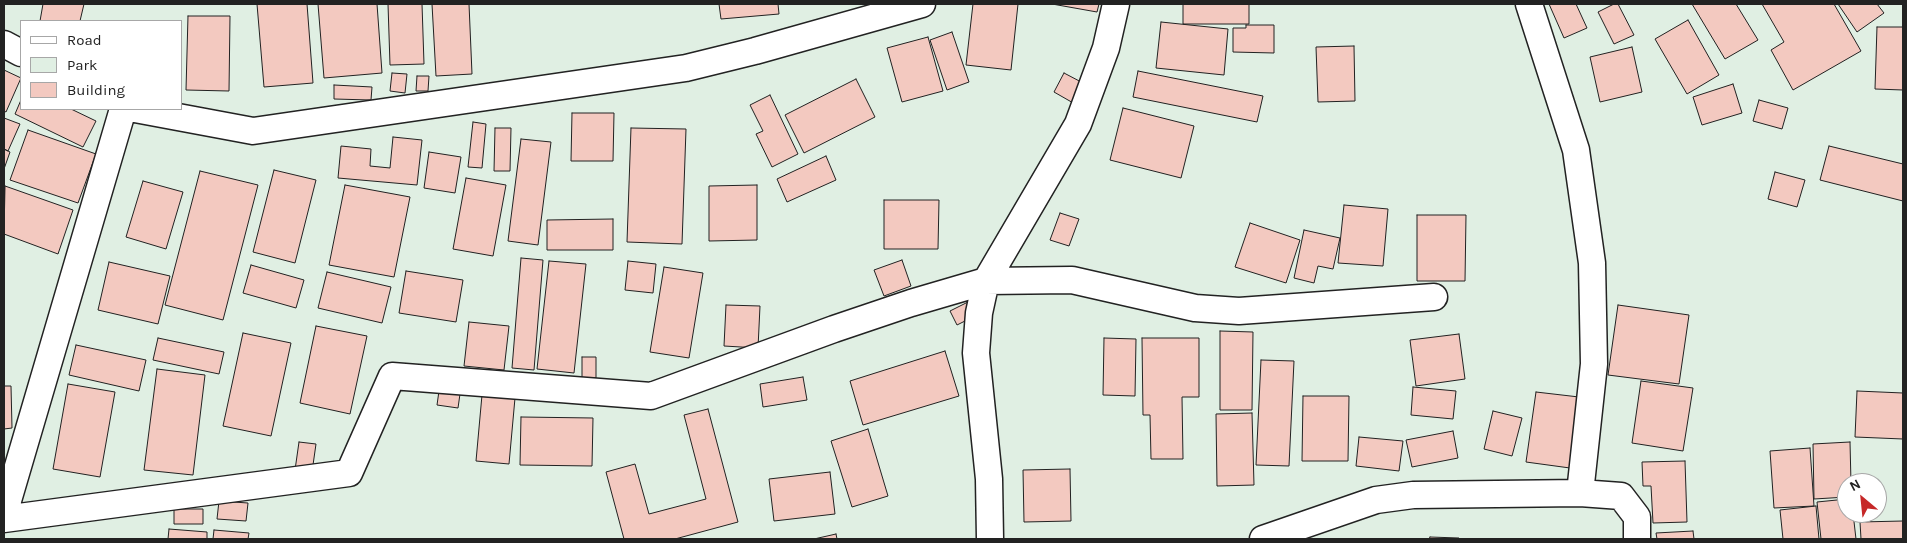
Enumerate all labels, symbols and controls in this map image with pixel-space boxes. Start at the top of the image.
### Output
legend [20,20,182,110]
text: Road [67,31,102,49]
text: Park [67,56,97,74]
text: Building [67,81,125,99]
north arrow [1837,473,1887,523]
text: N [1847,475,1864,495]

